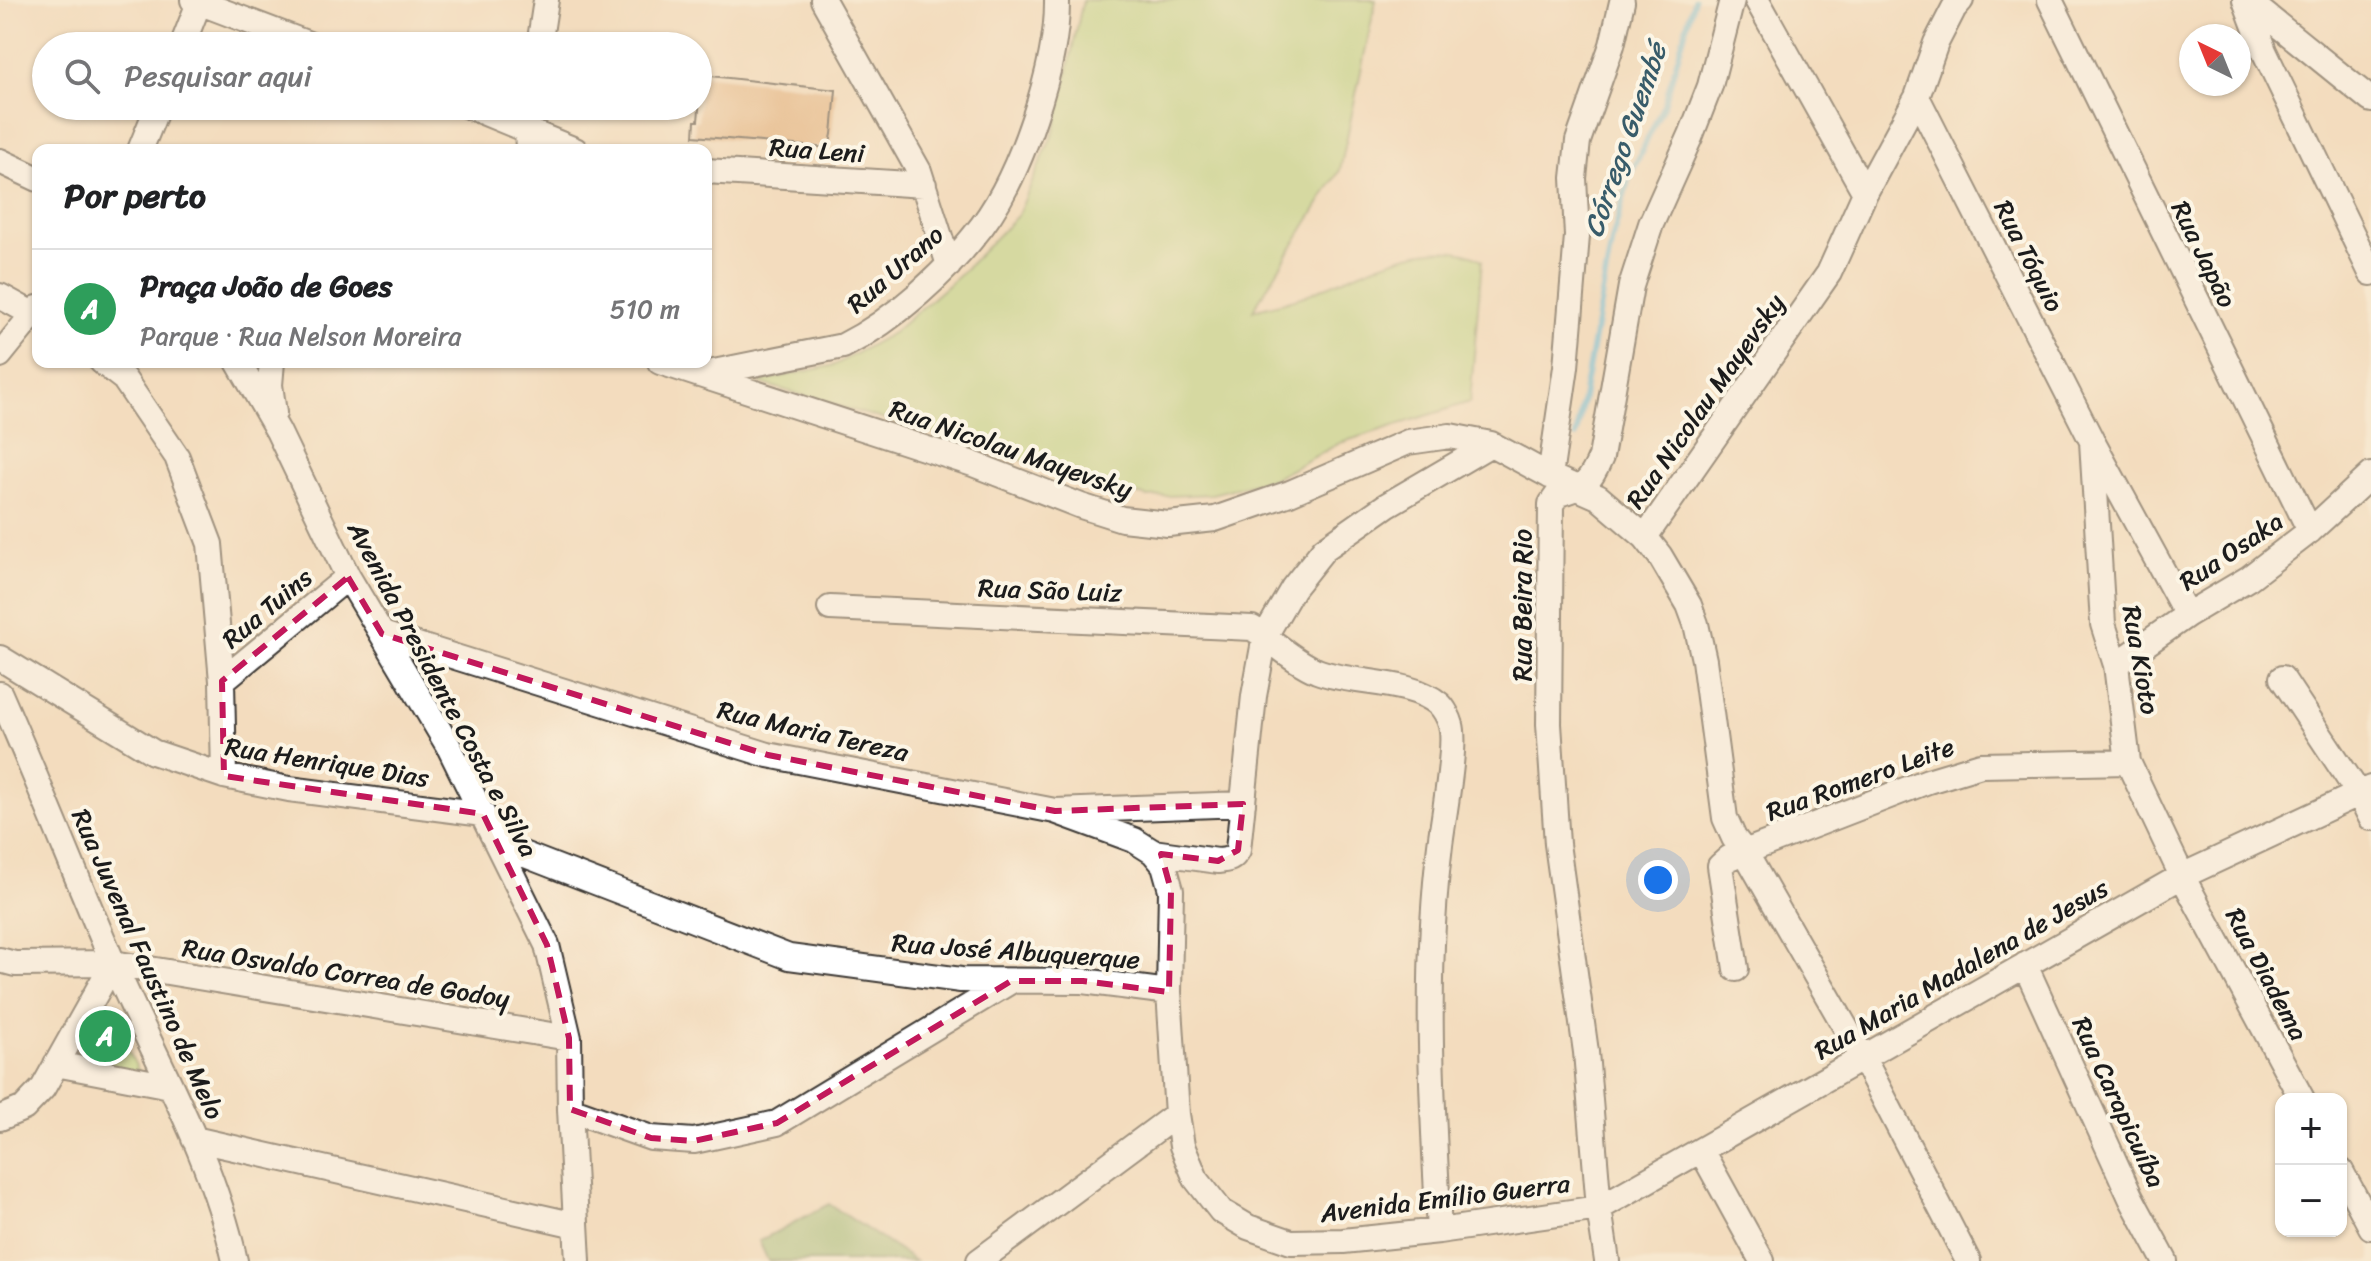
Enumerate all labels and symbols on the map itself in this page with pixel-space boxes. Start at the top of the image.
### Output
north arrow [2179,24,2251,96]
water label: Córrego Guembé [1569,32,1683,244]
street label: Rua Leni [768,124,867,176]
street label: Rua Tóquio [1981,192,2077,320]
street label: Rua Japão [2158,192,2250,316]
street label: Rua Urano [836,213,954,325]
street label: Rua Nicolau Mayevsky [1613,283,1797,518]
street label: Rua Nicolau Mayevsky [883,386,1139,512]
street label: Rua Osaka [2169,499,2293,603]
street label: Avenida Presidente Costa e Silva [334,512,551,866]
street label: Rua Beira Rio [1499,529,1545,681]
street label: Rua Tuins [211,556,323,660]
street label: Rua São Luiz [977,565,1123,616]
street label: Rua Kioto [2109,602,2173,718]
street label: Rua Maria Tereza [713,687,914,776]
street label: Rua Henrique Dias [222,723,433,801]
street label: Rua Romero Leite [1759,724,1961,834]
street label: Rua Juvenal Faustino de Melo [59,801,237,1127]
your location [1638,860,1678,900]
street label: Rua Maria Madalena de Jesus [1805,865,2118,1072]
street label: Rua Diadema [2213,899,2321,1049]
street label: Rua José Albuquerque [890,919,1142,983]
street label: Rua Osvaldo Correa de Godoy [179,924,514,1022]
pin: A [79,1006,131,1066]
street label: Rua Carapicuíba [2059,1009,2179,1195]
street label: Avenida Emílio Guerra [1317,1160,1573,1236]

